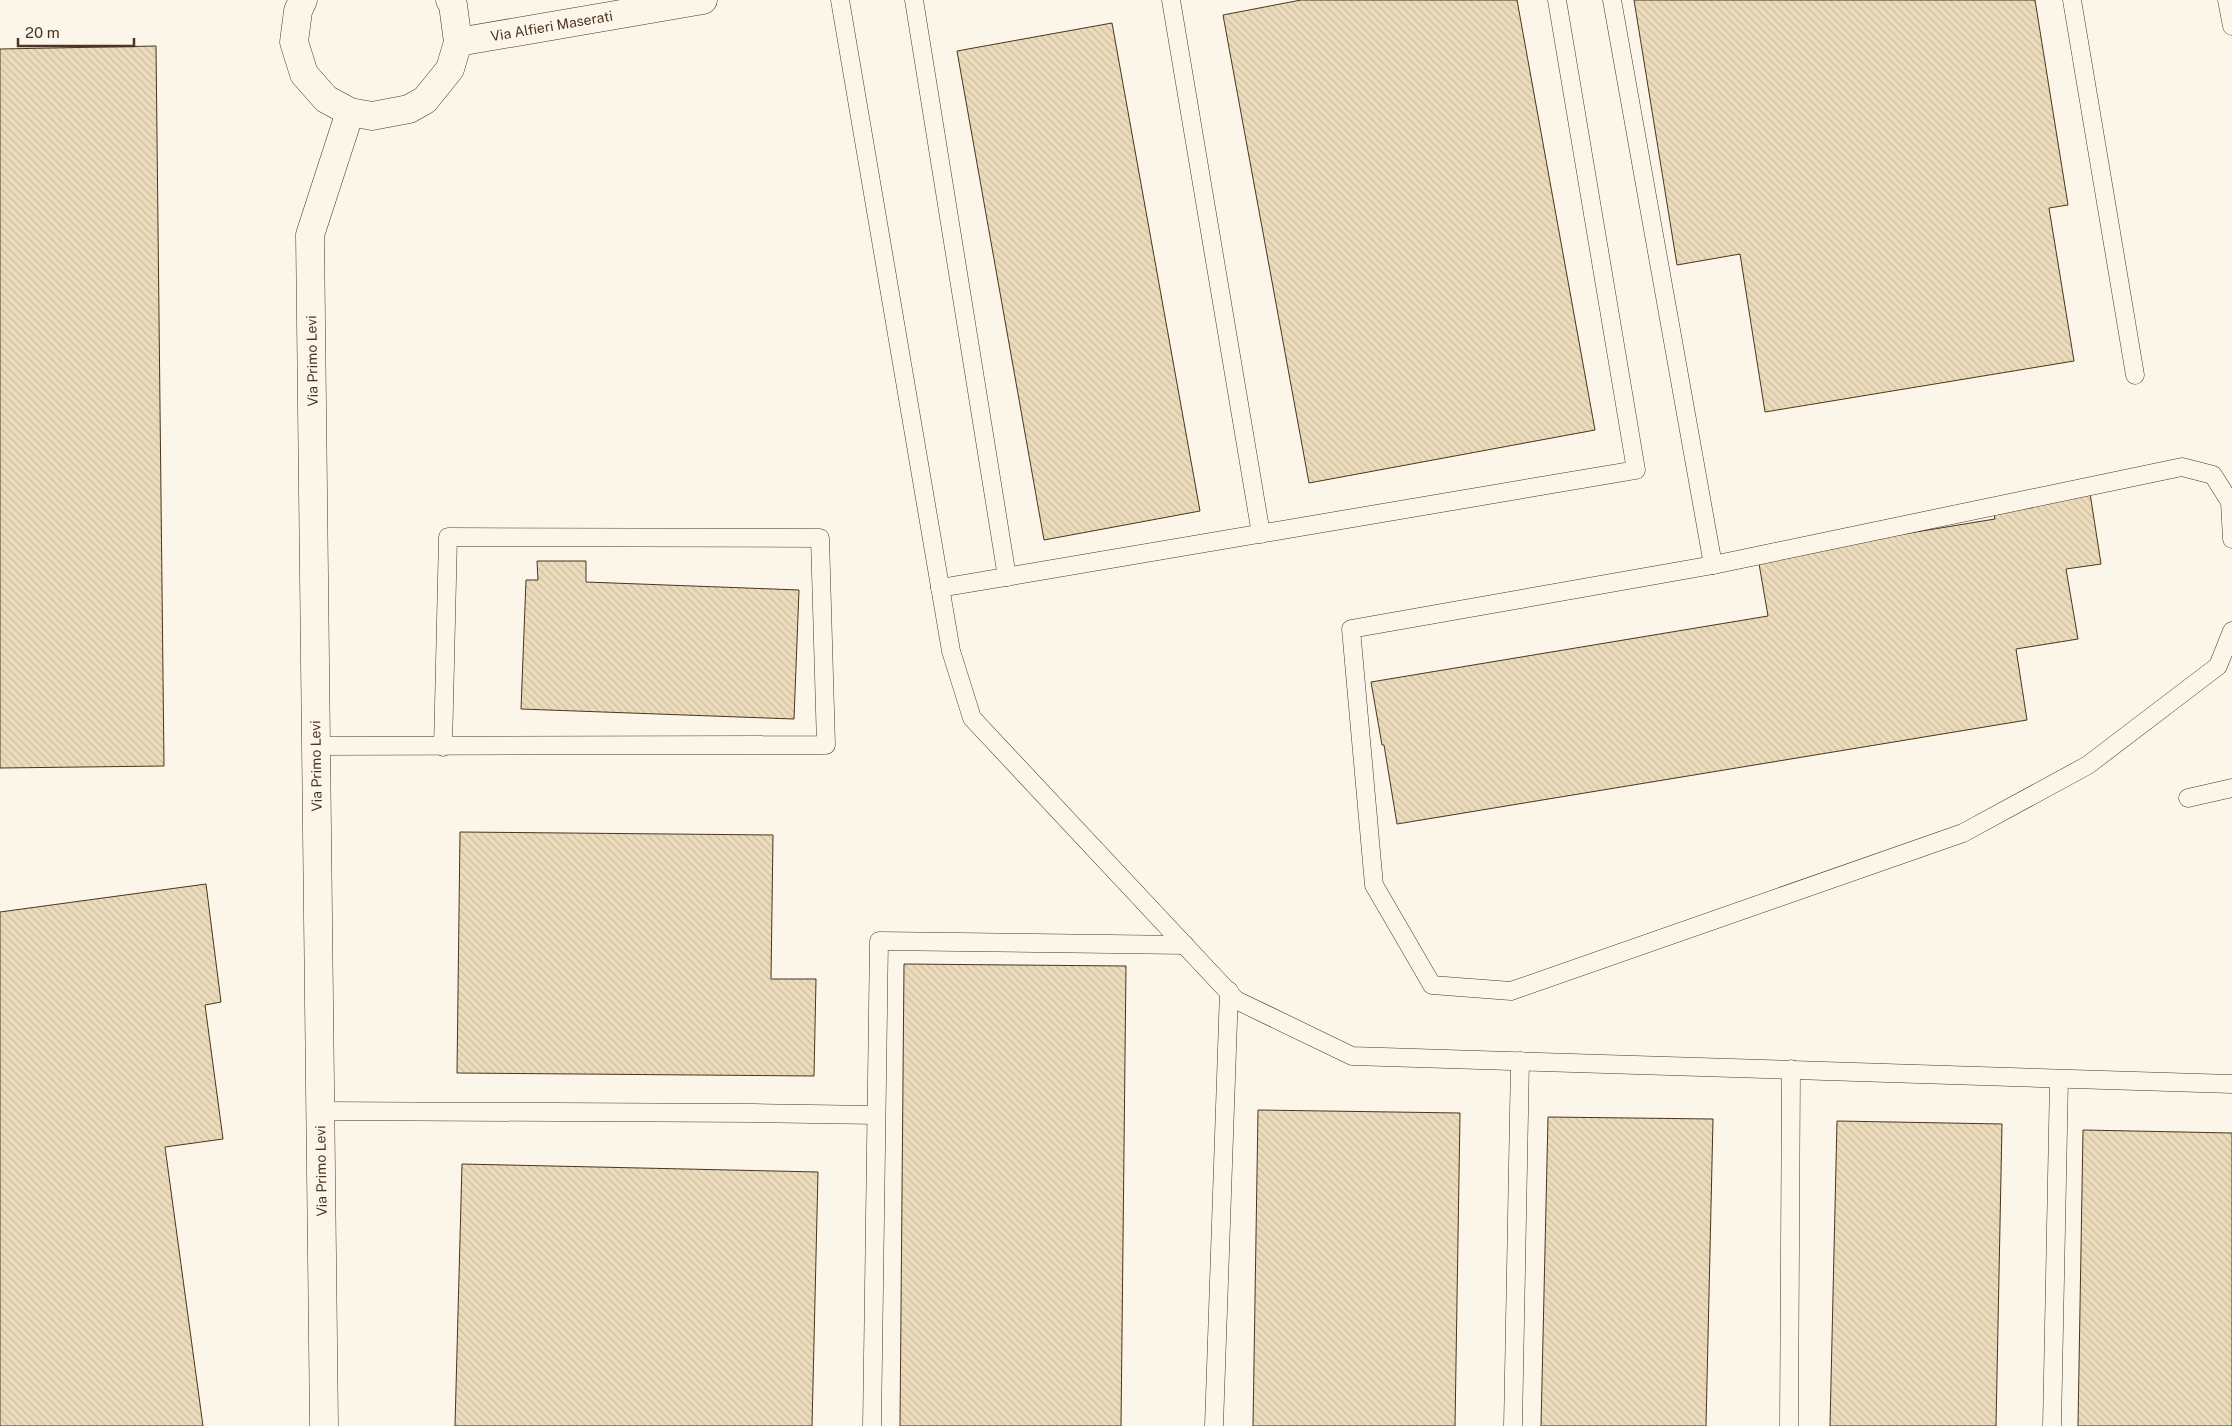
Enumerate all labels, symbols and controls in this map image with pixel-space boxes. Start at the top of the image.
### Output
street label: Via Alfieri Maserati [489,8,614,44]
scale bar [18,15,134,47]
text: 20 m [25,24,60,41]
street label: Via Primo Levi [303,315,321,407]
street label: Via Primo Levi [307,720,325,812]
street label: Via Primo Levi [312,1125,330,1217]

